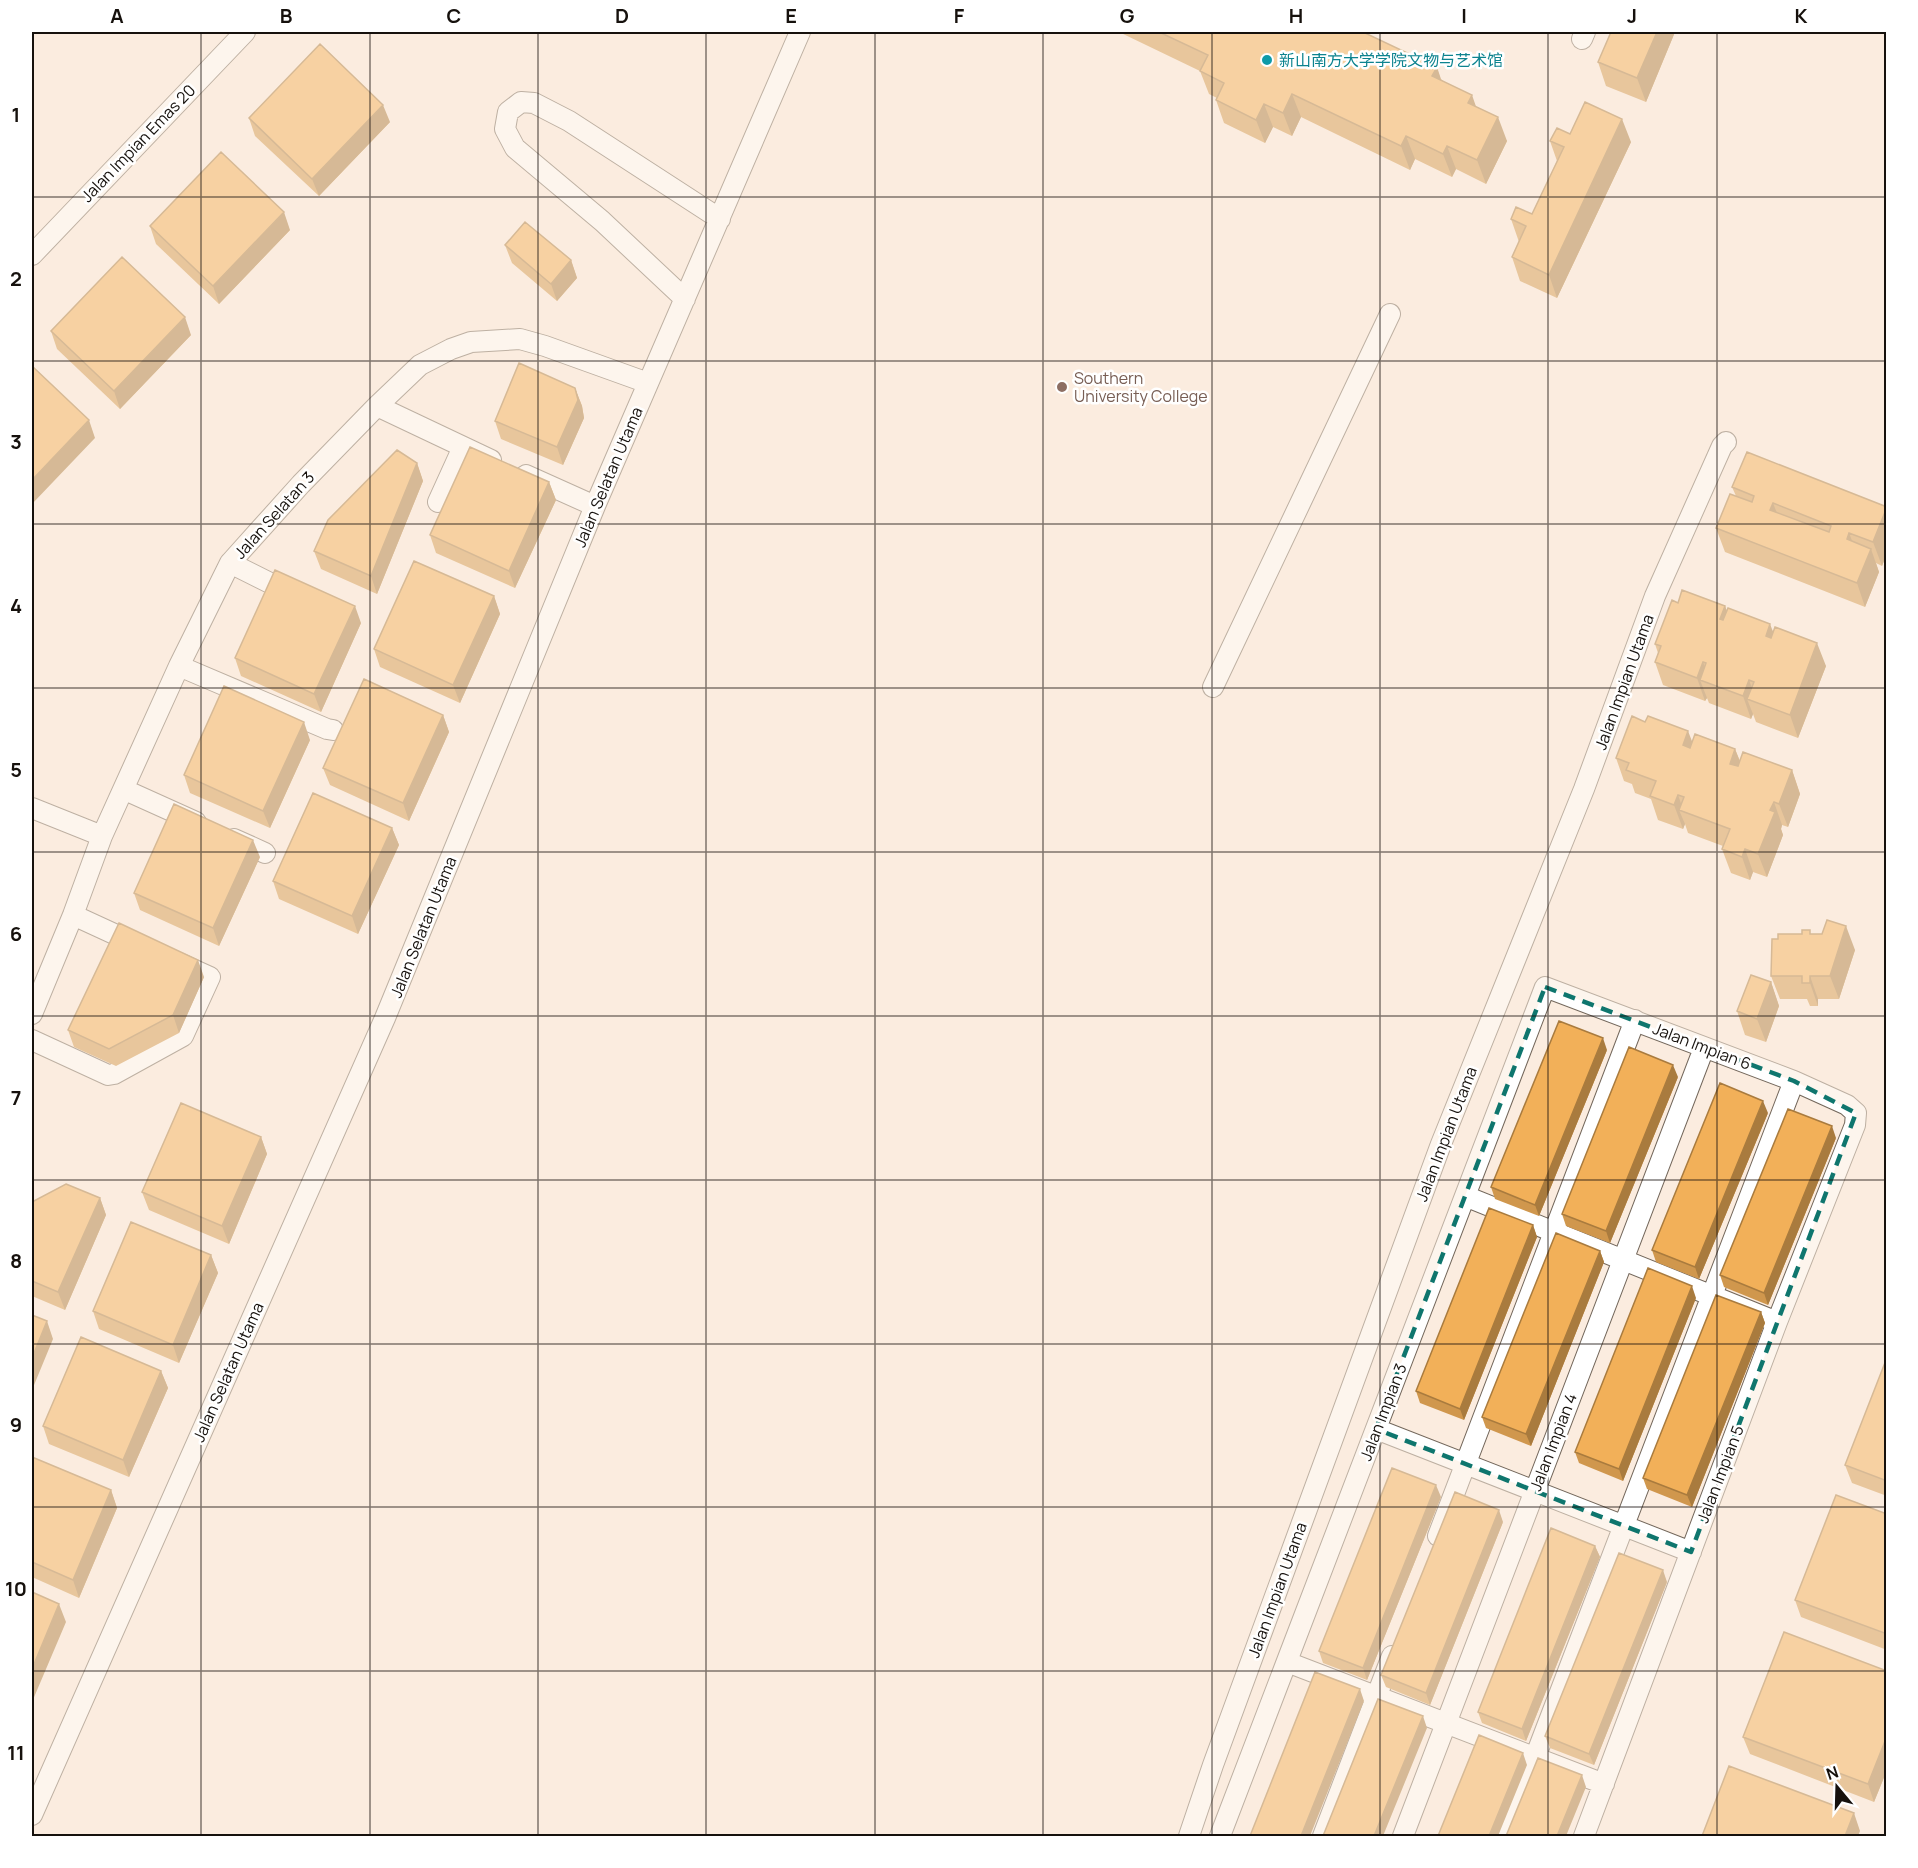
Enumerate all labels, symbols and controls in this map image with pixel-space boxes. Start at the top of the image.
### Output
text: A [110,2,124,29]
text: B [280,2,293,29]
text: C [447,2,461,29]
text: D [615,2,629,29]
text: E [785,2,797,29]
text: F [954,2,965,29]
text: G [1120,2,1135,29]
text: H [1289,2,1303,29]
text: I [1461,2,1467,29]
text: J [1627,2,1637,29]
text: K [1795,2,1808,29]
place label: 新山南方大学学院文物与艺术馆 [1279,49,1503,71]
marker: 新山南方大学学院文物与艺术馆 [1260,53,1274,67]
street label: Jalan Impian Emas 20 [76,79,200,207]
text: 1 [12,101,20,128]
text: 2 [10,265,22,292]
place label: Southern University College [1074,367,1208,407]
marker: Southern University College [1055,380,1069,394]
street label: Jalan Selatan Utama [568,403,648,551]
text: 3 [10,428,22,455]
street label: Jalan Selatan 3 [229,467,319,563]
text: 4 [10,592,22,619]
street label: Jalan Impian Utama [1589,611,1659,753]
text: 5 [10,756,22,783]
street label: Jalan Selatan Utama [385,853,461,1001]
text: 6 [10,920,22,947]
street label: Jalan Impian 6 [1650,1017,1754,1075]
street label: Jalan Impian Utama [1410,1063,1482,1205]
text: 7 [11,1084,21,1111]
text: 8 [10,1247,22,1274]
street label: Jalan Selatan Utama [187,1299,269,1445]
street label: Jalan Impian 3 [1354,1360,1412,1464]
street label: Jalan Impian 4 [1524,1390,1582,1494]
text: 9 [10,1411,22,1438]
street label: Jalan Impian 5 [1691,1422,1749,1526]
street label: Jalan Impian Utama [1242,1519,1312,1661]
text: 10 [5,1575,27,1602]
text: 11 [7,1739,25,1766]
north arrow [1807,1757,1867,1817]
text: N [1823,1761,1841,1785]

